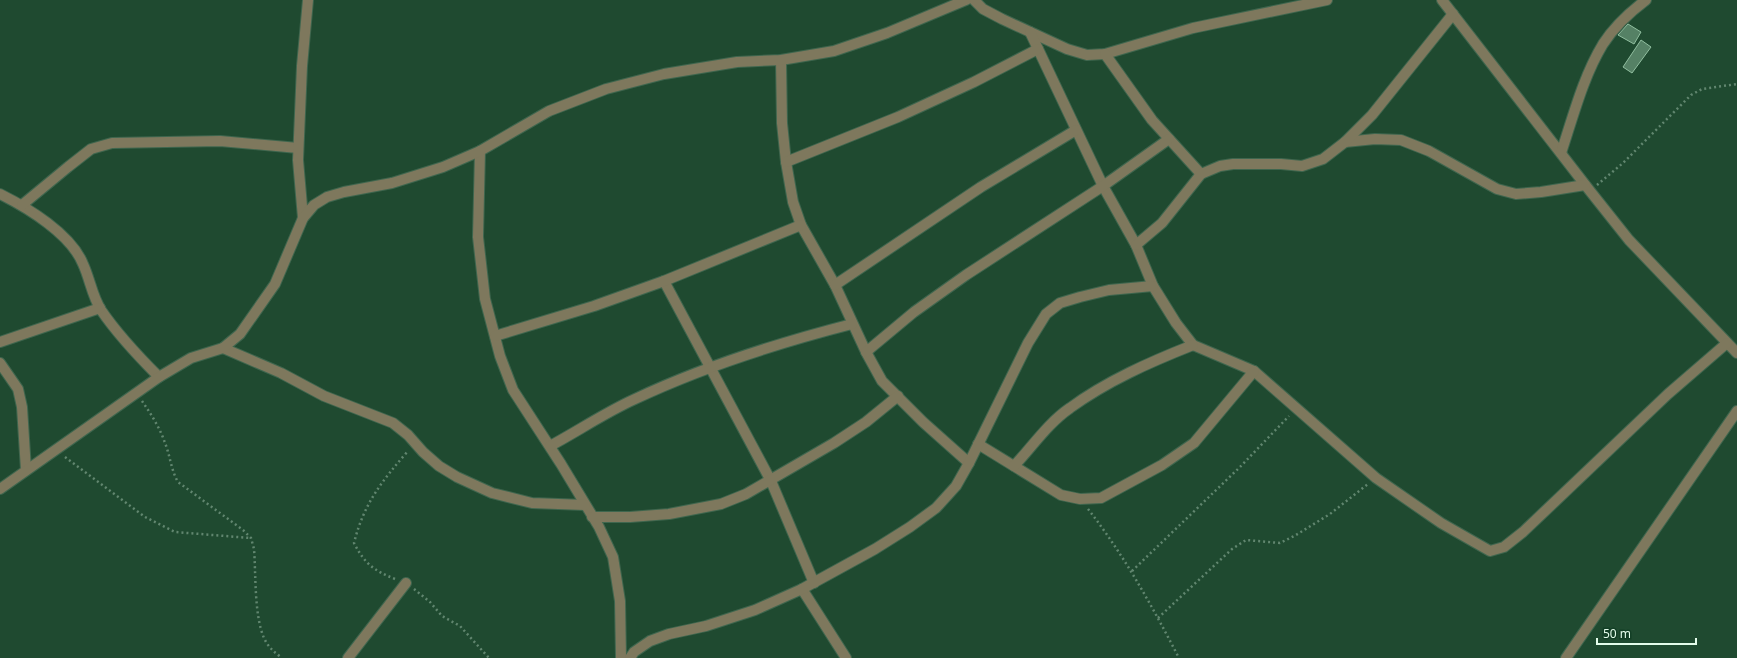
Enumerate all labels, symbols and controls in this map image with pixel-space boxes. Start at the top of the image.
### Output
scale bar [1597,620,1696,646]
text: 50 m [1603,625,1631,642]

